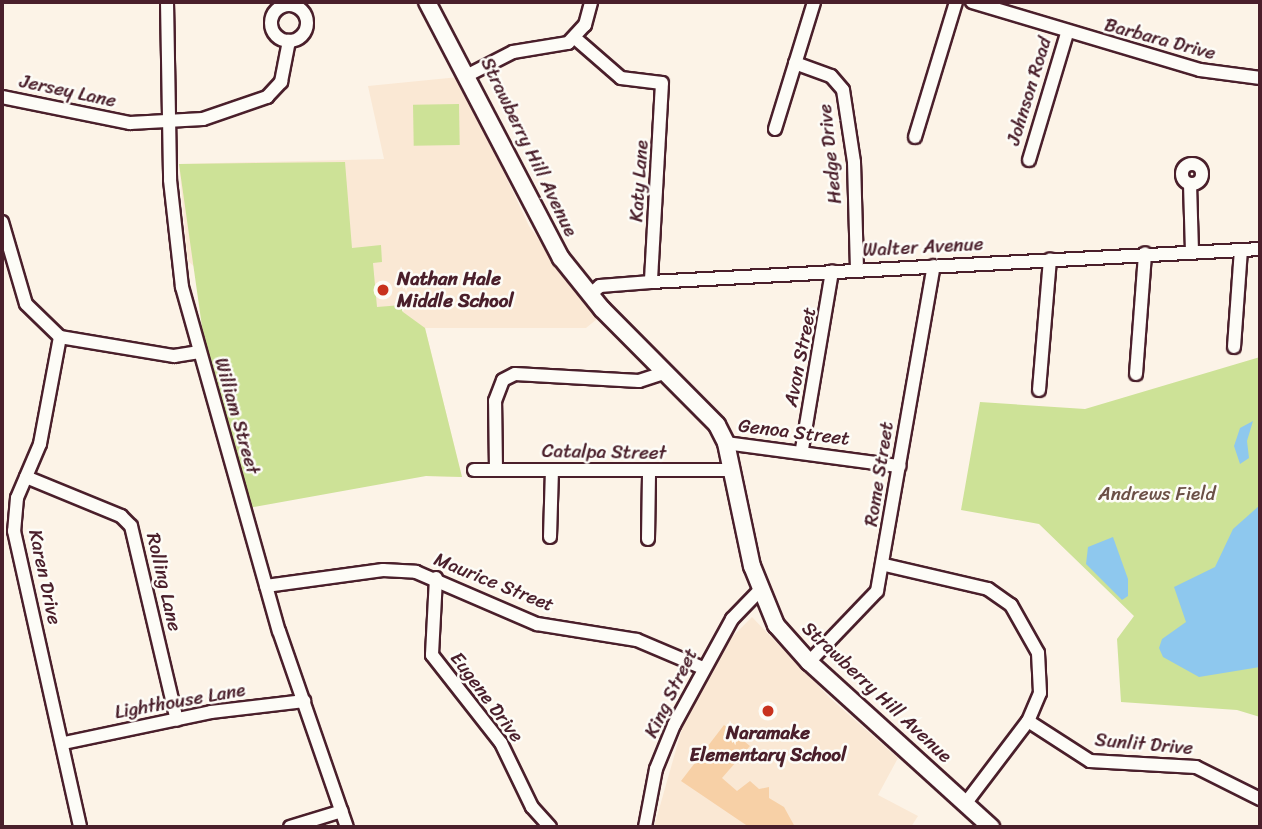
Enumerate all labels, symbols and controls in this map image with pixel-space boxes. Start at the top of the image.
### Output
street label: Barbara Drive [1102,13,1218,65]
street label: Johnson Road [1002,34,1056,148]
street label: Strawberry Hill Avenue [476,54,582,240]
street label: Jersey Lane [18,70,118,112]
street label: Hedge Drive [813,103,847,205]
street label: Katy Lane [625,139,653,223]
street label: Walter Avenue [862,232,984,262]
place label: Nathan Hale Middle School [397,268,514,312]
marker: Nathan Hale Middle School [375,282,391,298]
street label: Avon Street [779,305,821,409]
street label: William Street [209,355,265,477]
street label: Genoa Street [737,414,851,450]
street label: Rome Street [859,420,899,528]
street label: Catalpa Street [542,440,666,464]
park label: Andrews Field [1098,483,1216,505]
street label: Karen Drive [24,527,66,627]
street label: Rolling Lane [142,531,186,633]
street label: Maurice Street [431,548,557,616]
street label: Strawberry Hill Avenue [797,617,957,767]
street label: King Street [640,645,702,741]
street label: Eugene Drive [446,647,528,747]
street label: Lighthouse Lane [113,678,247,724]
marker: Naramake Elementary School [760,703,776,719]
place label: Naramake Elementary School [690,722,846,766]
street label: Sunlit Drive [1094,728,1194,760]

